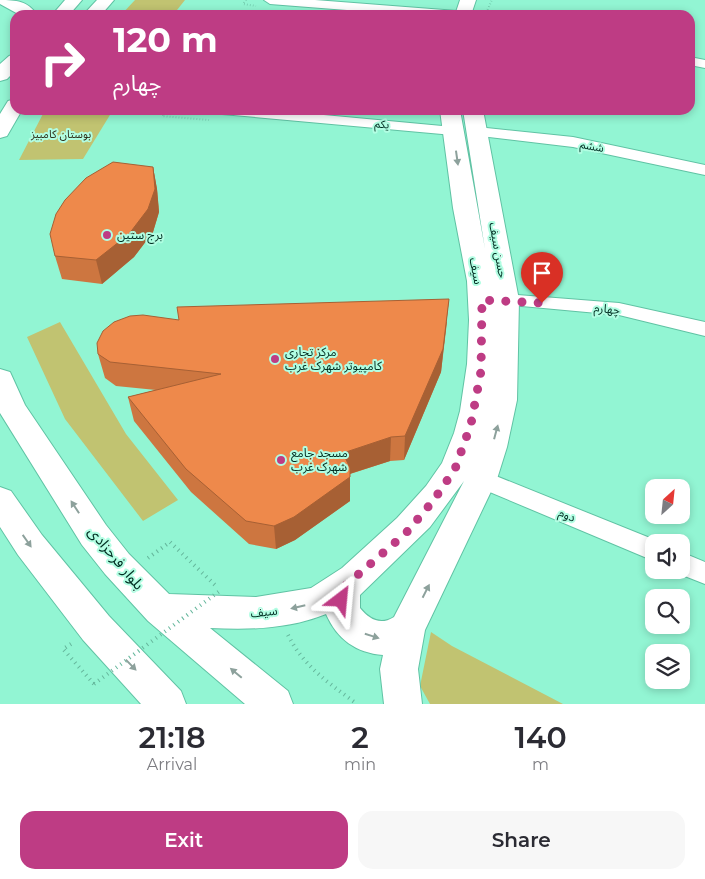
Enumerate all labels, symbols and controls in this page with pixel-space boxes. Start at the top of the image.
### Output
text: 120 m [113,18,218,61]
icon: right [30,30,95,95]
text: چهارم [113,70,161,97]
street label: یکم [374,116,390,134]
park label: بوستان کامبیز [30,127,91,141]
street label: ششم [579,137,605,157]
one-way arrow [453,151,461,167]
street label: حسن سیف [486,221,511,279]
place label: برج ستین [117,227,163,244]
marker: برج ستین [101,229,113,241]
pin [521,252,563,303]
street label: سیف [466,256,486,286]
icon: arrive [528,259,556,287]
street label: چهارم [593,300,621,319]
place label: مرکز تجاری کامپیوتر شهرک غرب [285,344,383,374]
marker: مرکز تجاری کامپیوتر شهرک غرب [269,353,281,365]
one-way arrow [492,425,500,440]
place label: مسجد جامع شهرک غرب [291,445,348,474]
marker: مسجد جامع شهرک غرب [275,454,287,466]
north arrow [645,479,690,524]
map controls [645,479,690,689]
one-way arrow [70,500,80,513]
street label: دوم [556,504,578,527]
street label: بلوار فرحزادی [84,522,148,593]
one-way arrow [22,534,32,548]
button: sound [645,534,690,579]
position arrow [314,573,366,625]
one-way arrow [423,584,431,598]
button: search [645,589,690,634]
street label: سیف [250,603,278,620]
one-way arrow [291,603,306,611]
one-way arrow [364,632,379,640]
button: layers [645,644,690,689]
one-way arrow [125,659,137,671]
one-way arrow [230,668,242,679]
text: 21:18 [138,719,206,756]
text: 2 [351,719,369,756]
text: 140 [515,719,567,756]
text: Arrival [147,755,197,774]
text: min [344,755,376,774]
text: m [532,755,549,774]
button: Exit [20,811,348,869]
button: Share [358,811,685,869]

